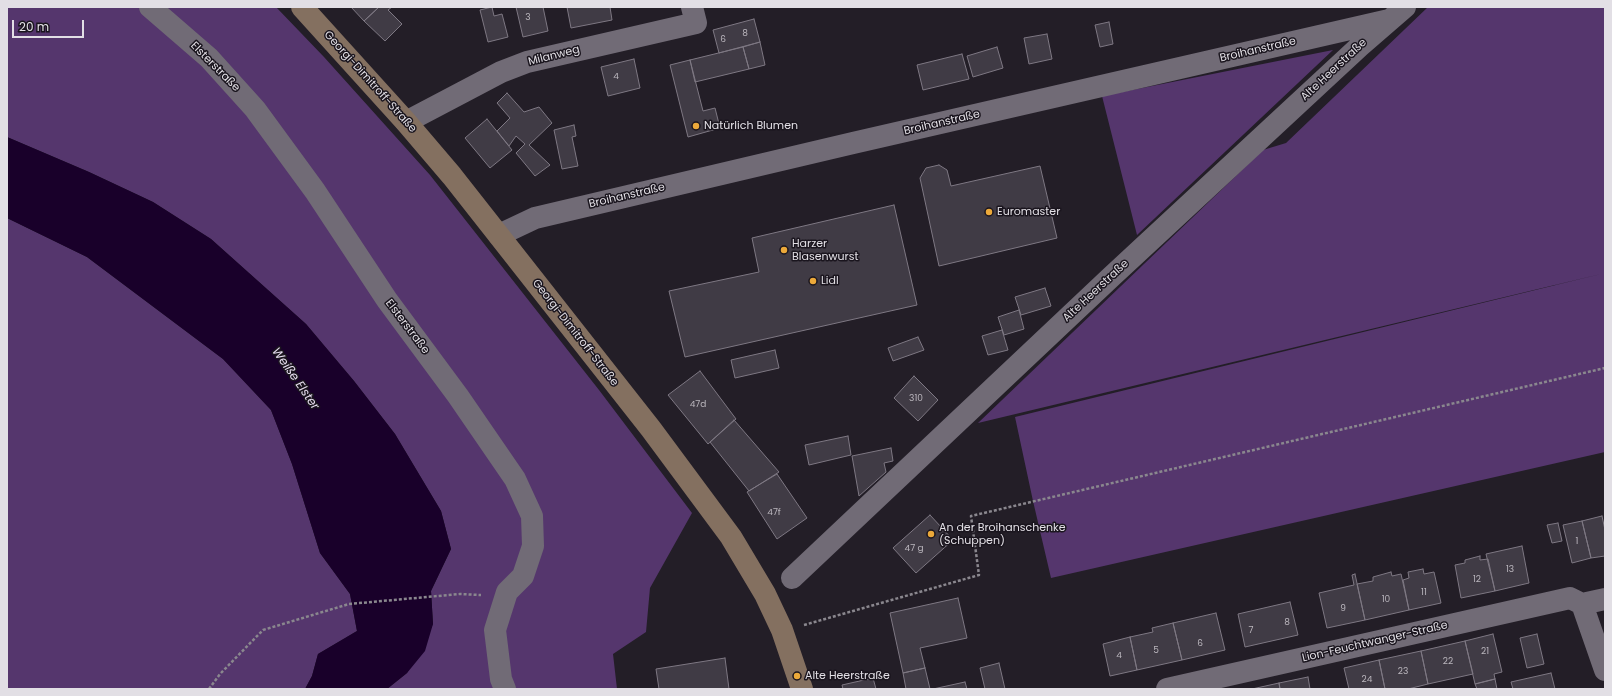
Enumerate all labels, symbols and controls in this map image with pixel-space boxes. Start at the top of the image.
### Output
scale bar [14,12,86,38]
house number: 3 [525,13,531,23]
text: 20 m [19,18,49,35]
street label: Georgi-Dimitroff-Straße [321,29,419,135]
house number: 8 [742,29,748,39]
house number: 6 [720,35,726,45]
street label: Broihanstraße [1219,35,1297,65]
street label: Alte Heerstraße [1298,36,1370,104]
street label: Elsterstraße [187,39,243,95]
street label: Milanweg [527,43,581,69]
house number: 4 [613,72,619,82]
street label: Broihanstraße [903,108,981,138]
place label: Natürlich Blumen [704,119,798,133]
marker: Natürlich Blumen [691,121,701,131]
street label: Broihanstraße [588,181,666,211]
place label: Euromaster [997,205,1060,219]
marker: Euromaster [984,207,994,217]
place label: Harzer Blasenwurst [792,237,858,263]
marker: Harzer Blasenwurst [779,245,789,255]
street label: Alte Heerstraße [1060,257,1132,325]
place label: Lidl [821,274,839,288]
marker: Lidl [808,276,818,286]
street label: Georgi-Dimitroff-Straße [529,277,621,389]
street label: Elsterstraße [382,297,432,357]
water label: Weiße Elster [268,345,322,413]
house number: 310 [909,394,923,404]
house number: 47d [690,400,706,410]
house number: 47f [767,508,781,518]
place label: An der Broihanschenke (Schuppen) [939,521,1066,547]
marker: An der Broihanschenke (Schuppen) [926,529,936,539]
house number: 1 [1576,537,1578,547]
house number: 47 g [904,544,924,554]
house number: 13 [1506,565,1514,575]
house number: 12 [1473,575,1481,585]
house number: 11 [1421,588,1427,598]
house number: 10 [1382,595,1390,605]
house number: 9 [1340,604,1346,614]
house number: 8 [1284,618,1290,628]
street label: Lion-Feuchtwanger-Straße [1301,619,1449,665]
house number: 7 [1249,626,1253,636]
house number: 6 [1197,639,1203,649]
house number: 5 [1153,646,1159,656]
house number: 21 [1481,647,1489,657]
house number: 4 [1116,651,1122,661]
house number: 22 [1443,657,1453,667]
house number: 23 [1398,667,1408,677]
place label: Alte Heerstraße [805,669,890,683]
marker: Alte Heerstraße [792,671,802,681]
house number: 24 [1362,675,1372,685]

